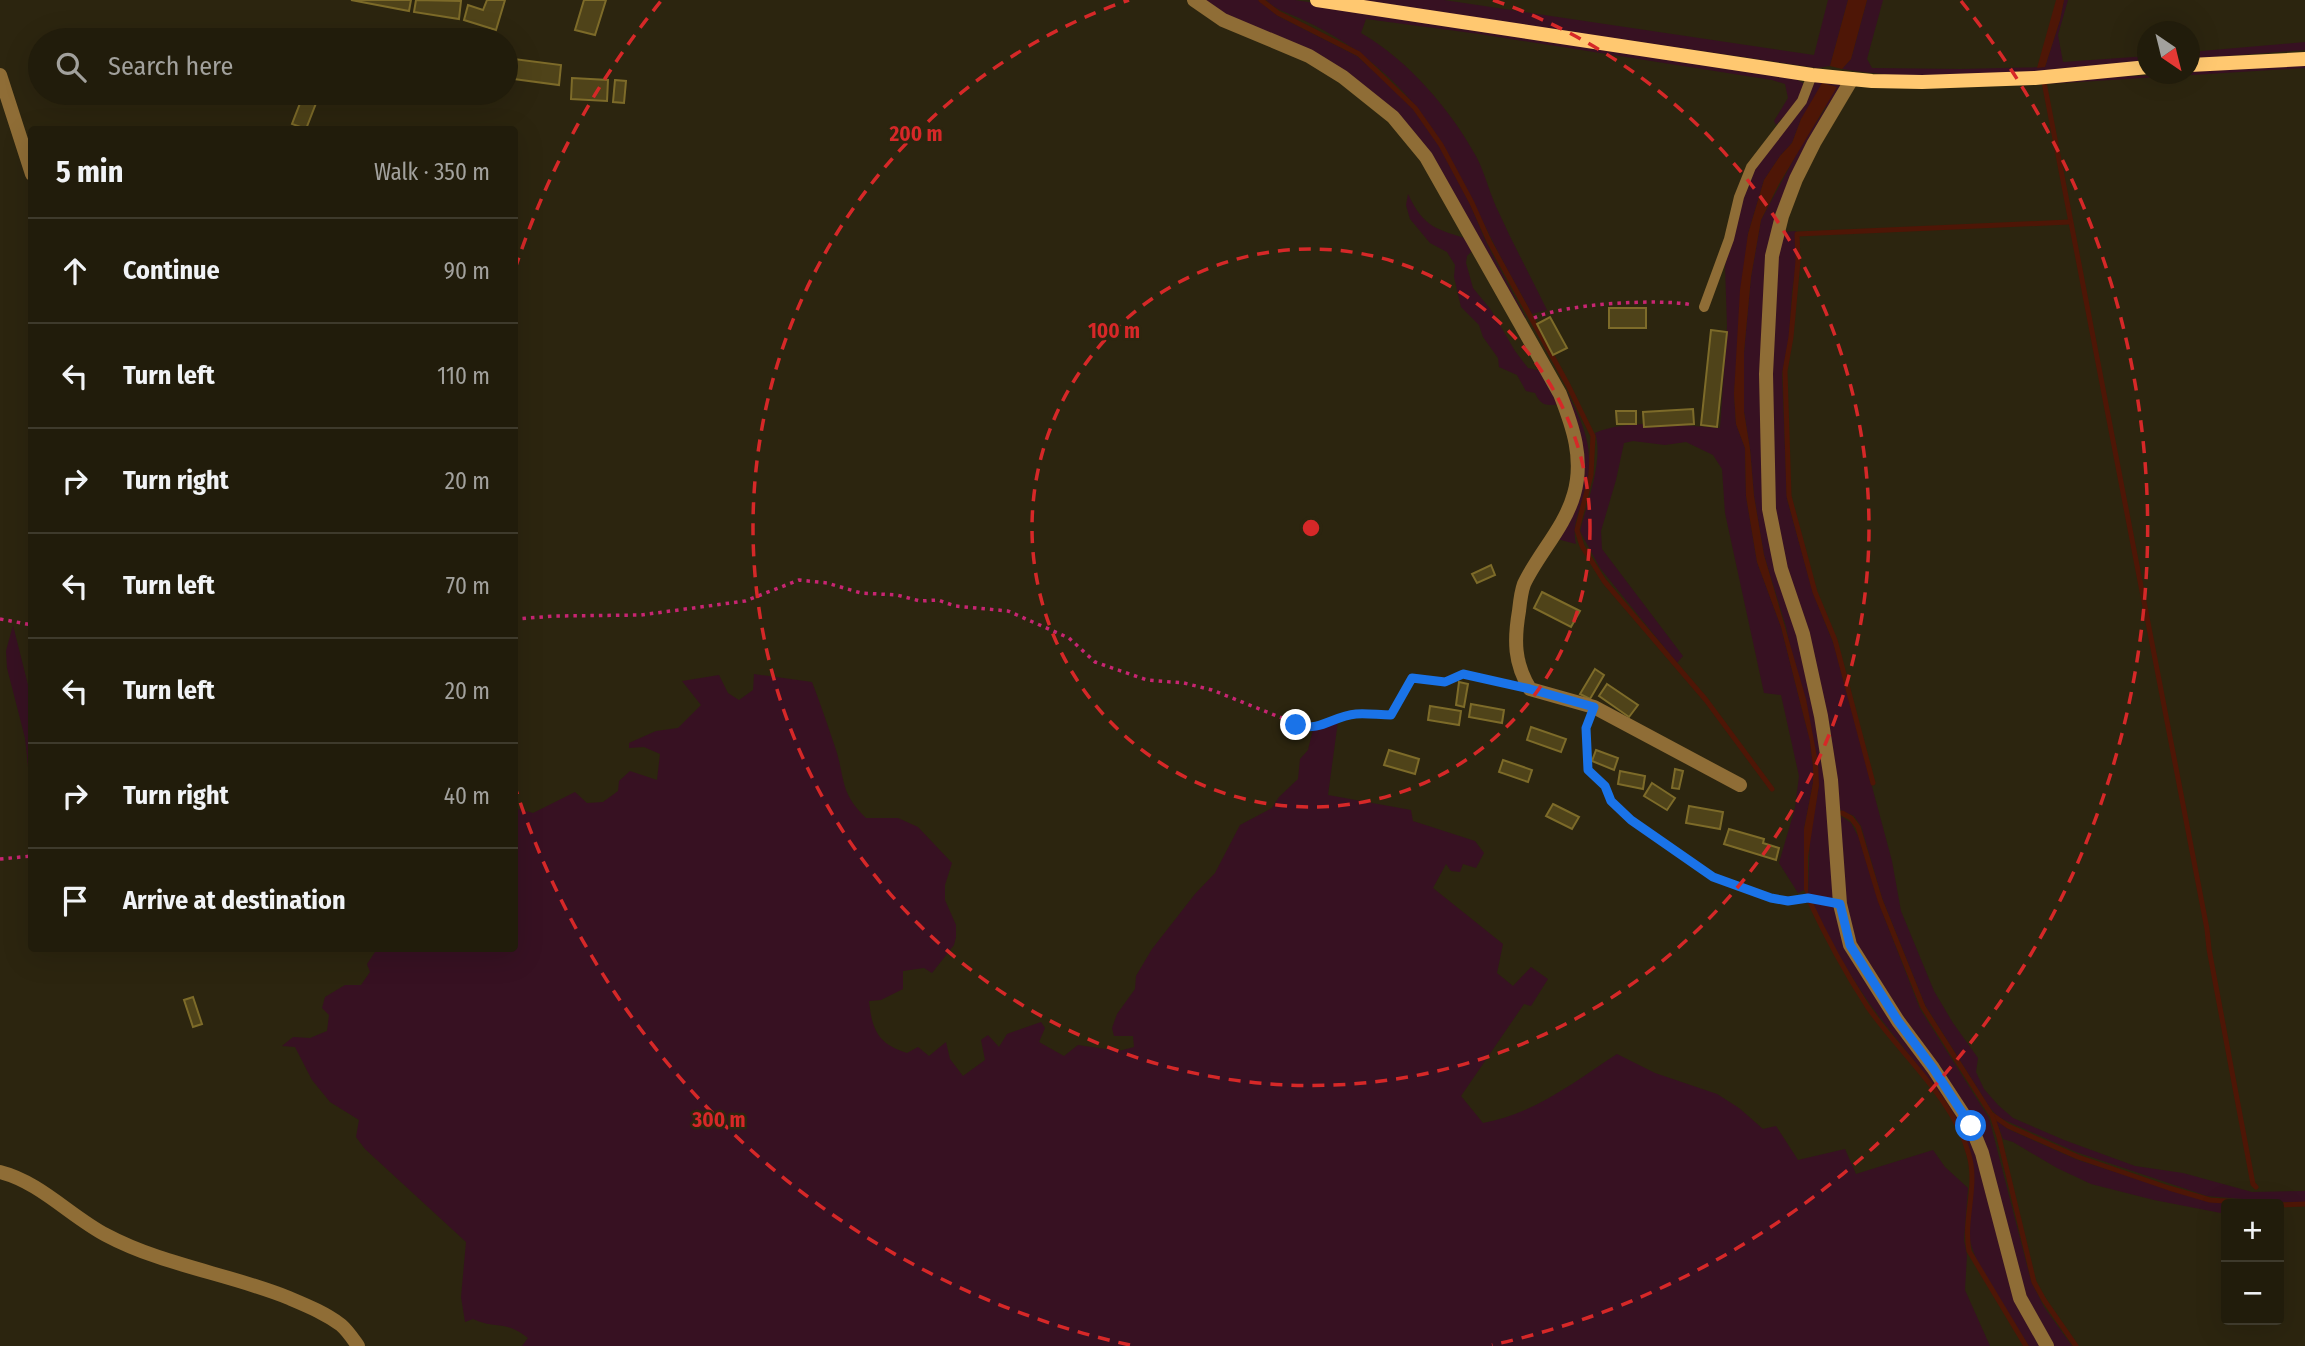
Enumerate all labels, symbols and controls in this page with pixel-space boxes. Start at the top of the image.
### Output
north arrow [2137,21,2200,84]
search box [28,28,518,105]
icon: search [52,48,90,86]
text: Search here [108,51,233,82]
text: 200 m [888,121,943,147]
text: 5 min [56,154,123,190]
text: Walk · 350 m [374,158,490,186]
icon: ahead [56,252,94,290]
text: Continue [123,255,220,286]
text: 90 m [444,257,490,285]
text: 100 m [1088,318,1140,344]
icon: left [56,357,94,395]
text: Turn left [123,360,215,391]
text: 110 m [437,362,490,390]
icon: right [56,462,94,500]
text: Turn right [123,465,229,496]
text: 20 m [445,467,490,495]
centre of rings [1299,516,1323,540]
icon: left [56,567,94,605]
text: Turn left [123,570,215,601]
text: 70 m [446,572,490,600]
icon: left [56,672,94,710]
text: Turn left [123,675,215,706]
text: 20 m [445,677,490,705]
route end [1280,709,1311,740]
icon: right [56,777,94,815]
text: Turn right [123,780,229,811]
text: 40 m [444,782,490,810]
icon: arrive [56,882,94,920]
text: Arrive at destination [123,885,346,916]
text: 300 m [691,1107,746,1133]
route start [1955,1110,1986,1141]
map controls [2221,1199,2284,1325]
button: + [2221,1199,2284,1262]
button: − [2221,1262,2284,1325]

